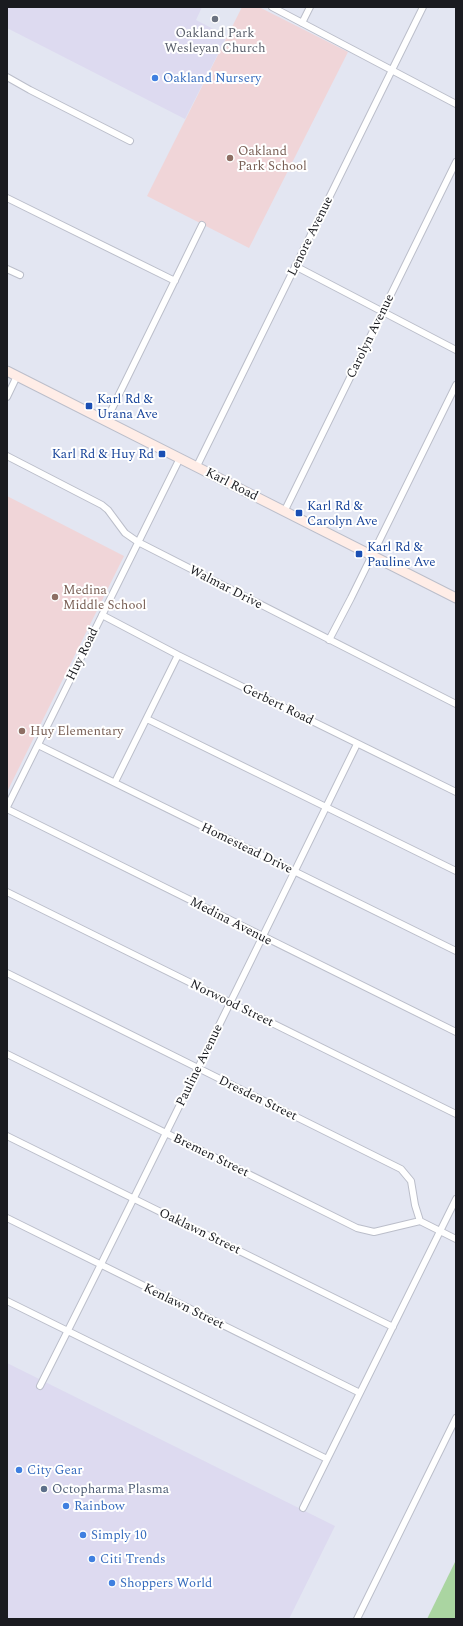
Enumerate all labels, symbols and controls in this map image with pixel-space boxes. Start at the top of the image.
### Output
marker: Oakland Park Wesleyan Church [210,14,220,24]
place label: Oakland Park Wesleyan Church [164,23,266,58]
place label: Oakland Nursery [163,68,262,88]
marker: Oakland Nursery [150,73,160,83]
place label: Oakland Park School [238,141,307,176]
marker: Oakland Park School [225,153,235,163]
street label: Lenore Avenue [282,193,338,279]
street label: Carolyn Avenue [341,290,399,382]
place label: Karl Rd & Urana Ave [97,389,158,424]
marker: Karl Rd & Urana Ave [84,401,94,411]
place label: Karl Rd & Huy Rd [52,444,154,464]
marker: Karl Rd & Huy Rd [157,449,167,459]
street label: Karl Road [202,462,262,506]
place label: Karl Rd & Carolyn Ave [307,496,378,531]
marker: Karl Rd & Carolyn Ave [294,508,304,518]
place label: Karl Rd & Pauline Ave [367,537,435,572]
marker: Karl Rd & Pauline Ave [354,549,364,559]
street label: Walmar Drive [186,560,266,614]
place label: Medina Middle School [63,580,146,615]
marker: Medina Middle School [50,592,60,602]
street label: Huy Road [61,624,103,684]
street label: Gerbert Road [239,678,317,730]
place label: Huy Elementary [30,721,124,741]
marker: Huy Elementary [17,726,27,736]
street label: Homestead Drive [198,817,296,879]
street label: Medina Avenue [186,892,276,950]
street label: Norwood Street [187,974,278,1032]
street label: Pauline Avenue [170,1020,228,1110]
street label: Dresden Street [215,1070,301,1126]
street label: Bremen Street [170,1128,253,1182]
street label: Oaklawn Street [156,1203,245,1260]
street label: Kenlawn Street [140,1278,228,1334]
place label: City Gear [27,1460,82,1480]
marker: City Gear [14,1465,24,1475]
place label: Octopharma Plasma [52,1479,170,1499]
marker: Octopharma Plasma [39,1484,49,1494]
place label: Rainbow [74,1496,126,1516]
marker: Rainbow [61,1501,71,1511]
place label: Simply 10 [91,1525,147,1545]
marker: Simply 10 [78,1530,88,1540]
place label: Citi Trends [100,1549,166,1569]
marker: Citi Trends [87,1554,97,1564]
place label: Shoppers World [120,1573,212,1593]
marker: Shoppers World [107,1578,117,1588]

